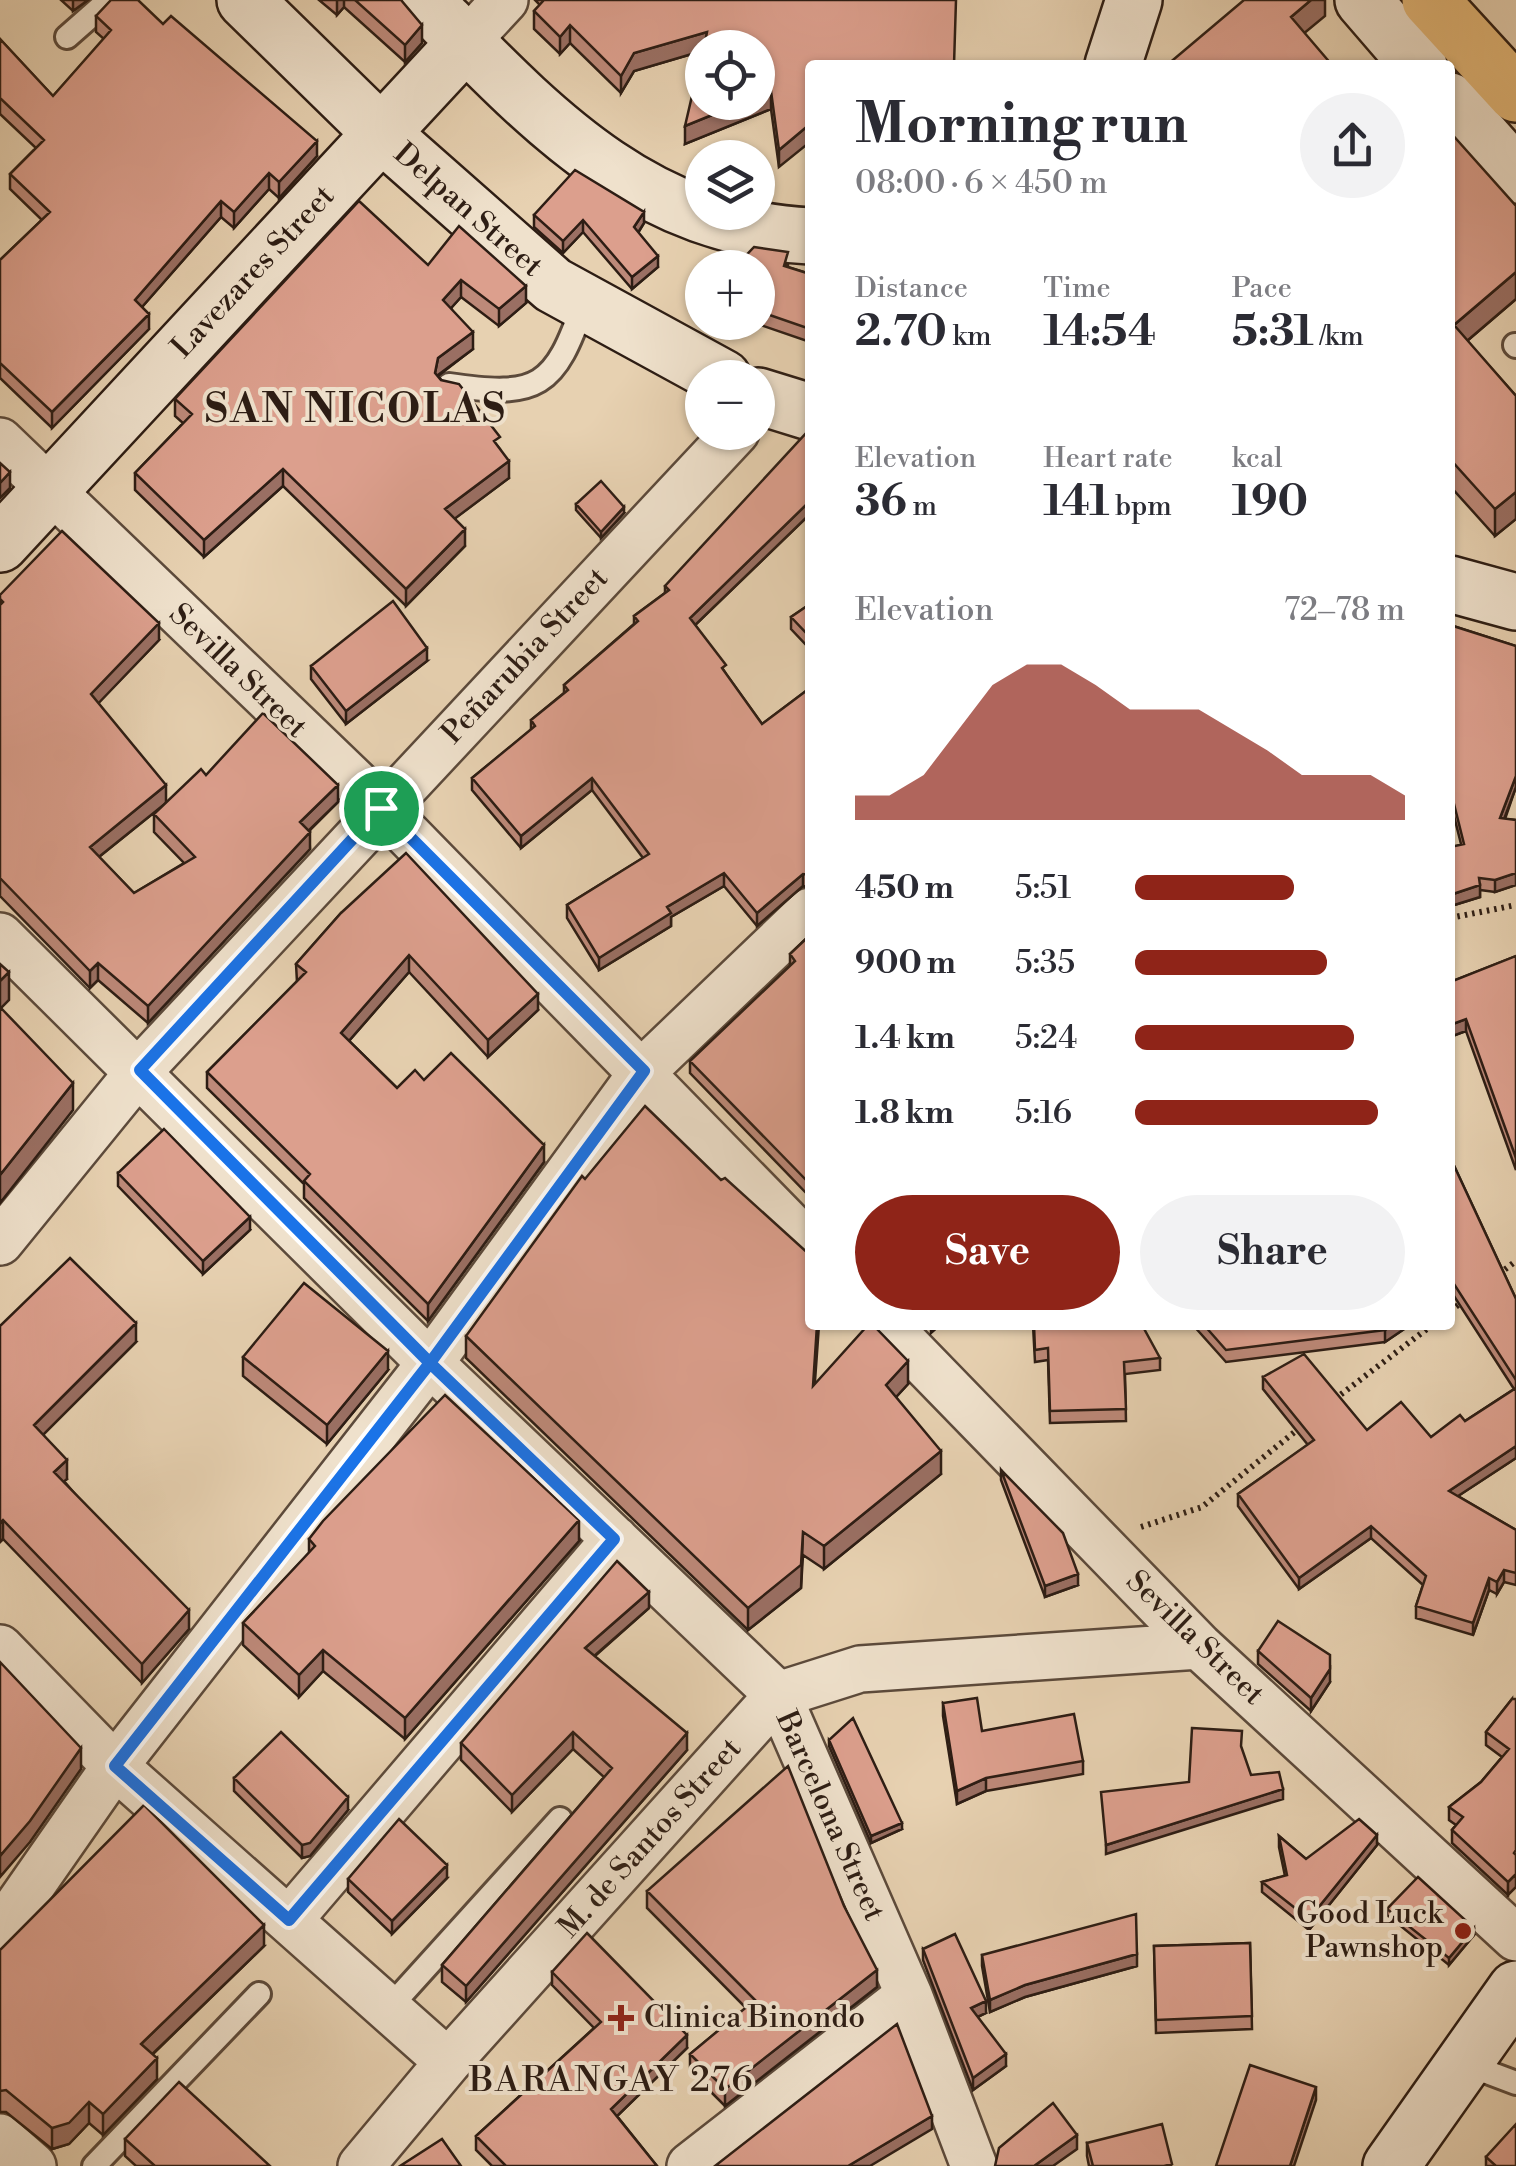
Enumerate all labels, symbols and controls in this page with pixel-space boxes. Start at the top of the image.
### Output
map controls [685,30,775,450]
button: locate [685,30,775,120]
text: Morning run [855,91,1188,160]
button: share [1300,93,1405,198]
street label: Delpan Street [386,135,551,285]
button: layers [685,140,775,230]
text: 08:00 · 6 × 450 m [855,163,1108,203]
street label: Lavezares Street [163,177,343,366]
button: + [685,250,775,340]
text: Distance [855,271,968,306]
text: Time [1043,271,1111,306]
text: Pace [1232,271,1292,306]
text: 2.70 [855,306,947,359]
text: 14:54 [1043,306,1156,359]
text: 5:31 [1232,306,1314,359]
text: km [947,319,992,354]
text: /km [1314,319,1364,354]
button: − [685,360,775,450]
district label: SAN NICOLAS [205,385,507,435]
text: Elevation [855,441,976,476]
text: Heart rate [1043,441,1173,476]
text: kcal [1232,441,1282,476]
text: 36 [855,476,907,529]
text: 141 [1043,476,1109,529]
text: 190 [1232,476,1308,529]
text: m [907,489,937,524]
text: bpm [1109,489,1172,524]
street label: Peñarubia Street [434,560,617,752]
text: Elevation [855,590,994,630]
text: 72–78 m [1284,590,1405,630]
street label: Sevilla Street [161,596,315,747]
pin [339,766,424,851]
icon: arrive [354,781,409,836]
text: 450 m [855,868,954,908]
text: 5:51 [1015,868,1071,908]
text: 900 m [855,943,956,983]
text: 5:35 [1015,943,1075,983]
text: 1.4 km [855,1018,955,1058]
text: 5:24 [1015,1018,1077,1058]
text: 1.8 km [855,1093,954,1133]
text: 5:16 [1015,1093,1072,1133]
button: Save [855,1195,1120,1310]
button: Share [1140,1195,1405,1310]
street label: Sevilla Street [1118,1563,1272,1714]
street label: Barcelona Street [766,1704,893,1927]
street label: M. de Santos Street [550,1730,750,1946]
place label: Good Luck Pawnshop [1296,1895,1444,1967]
marker: Good Luck Pawnshop [1452,1920,1474,1942]
place label: Clinica Binondo [644,1999,865,2037]
marker: Clinica Binondo [608,2005,634,2031]
district label: BARANGAY 276 [468,2059,755,2102]

